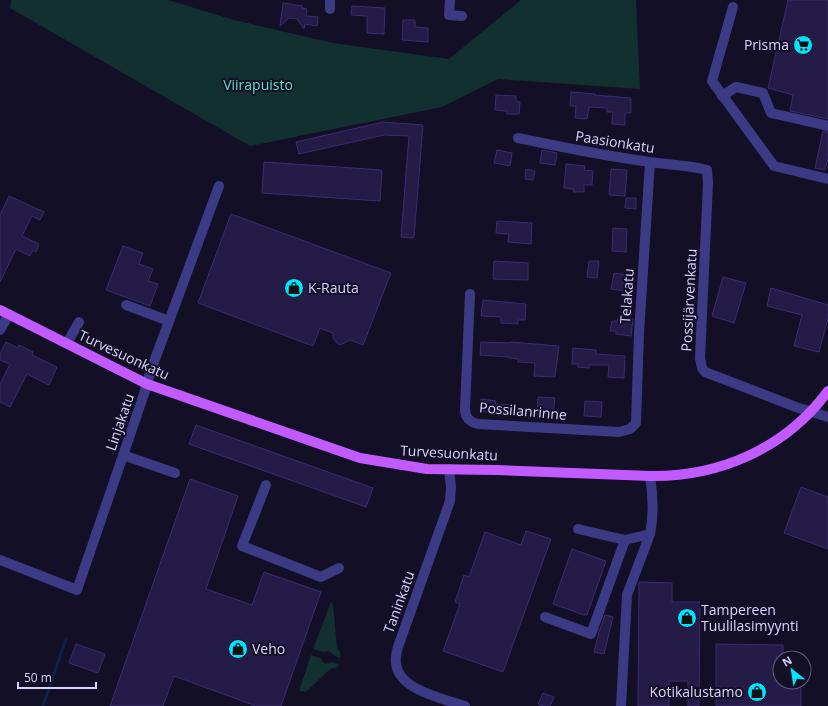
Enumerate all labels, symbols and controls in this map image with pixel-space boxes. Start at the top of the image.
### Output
supermarket icon: Prisma [792,34,814,56]
place label: Prisma [744,35,789,54]
park label: Viirapuisto [223,75,293,94]
street label: Paasionkatu [574,126,656,157]
street label: Possijärvenkatu [676,248,701,352]
street label: Telakatu [615,268,638,324]
shop icon: K-Rauta [283,277,305,299]
place label: K-Rauta [308,278,359,297]
street label: Turvesuonkatu [76,325,173,384]
street label: Linjakatu [101,391,138,453]
street label: Possilanrinne [478,397,568,424]
street label: Turvesuonkatu [400,440,498,465]
street label: Taninkatu [379,568,419,636]
place label: Tampereen Tuulilasimyynti [701,600,799,635]
shop icon: Tampereen Tuulilasimyynti [676,607,698,629]
shop icon: Veho [227,638,249,660]
place label: Veho [252,639,285,658]
north arrow [772,650,812,690]
text: N [779,652,794,670]
scale bar [18,664,96,690]
text: 50 m [24,669,52,686]
shop icon: Kotikalustamo [746,681,768,703]
place label: Kotikalustamo [649,682,743,701]

